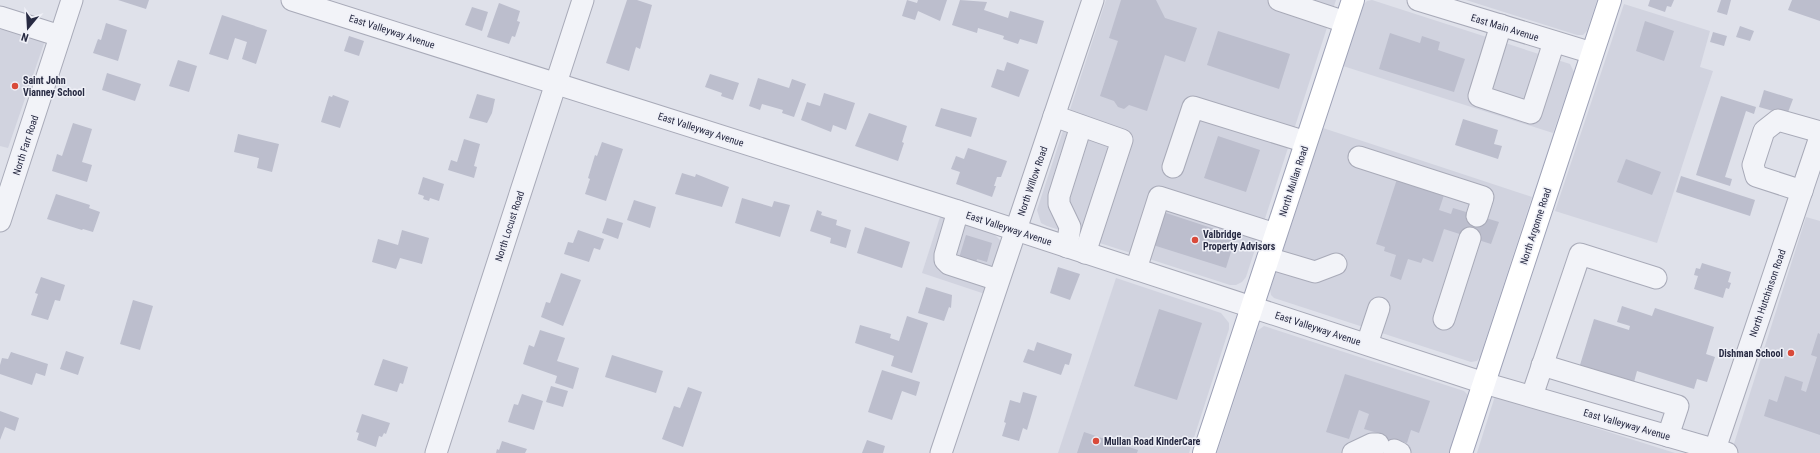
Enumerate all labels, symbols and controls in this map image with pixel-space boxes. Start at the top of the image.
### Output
north arrow [8,8,48,48]
street label: East Valleyway Avenue [348,12,436,51]
street label: East Main Avenue [1470,12,1540,43]
text: N [20,30,30,44]
place label: Saint John Vianney School [23,75,85,98]
marker: Saint John Vianney School [10,81,20,91]
street label: East Valleyway Avenue [657,110,745,149]
street label: North Farr Road [11,114,40,177]
street label: North Mullan Road [1277,144,1310,218]
street label: North Willow Road [1015,145,1050,217]
street label: North Argonne Road [1518,186,1553,266]
street label: North Locust Road [493,189,526,263]
street label: East Valleyway Avenue [965,209,1053,248]
place label: Valbridge Property Advisors [1203,229,1276,252]
marker: Valbridge Property Advisors [1190,235,1200,245]
street label: North Hutchinson Road [1747,248,1788,338]
street label: East Valleyway Avenue [1274,309,1362,348]
place label: Dishman School [1719,348,1783,359]
marker: Dishman School [1786,348,1796,358]
street label: East Valleyway Avenue [1582,407,1672,442]
marker: Mullan Road KinderCare [1091,436,1101,446]
place label: Mullan Road KinderCare [1104,436,1201,447]

